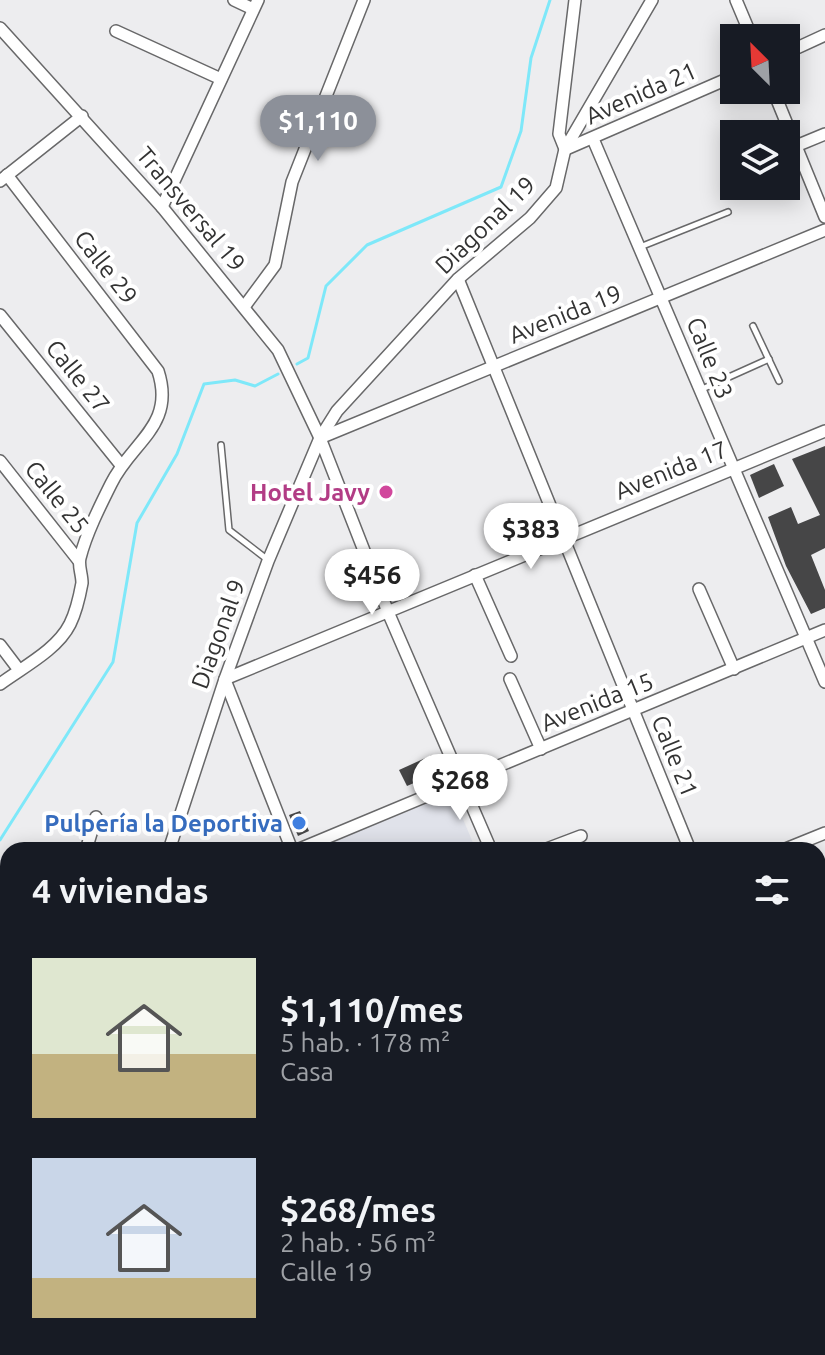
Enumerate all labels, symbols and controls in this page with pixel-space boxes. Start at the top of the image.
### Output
north arrow [720,24,800,104]
map controls [720,24,800,200]
street label: Avenida 21 [581,57,701,129]
pin: $1,110 [253,95,383,163]
text: $1,110 [278,106,358,135]
button: layers [720,120,800,200]
street label: Transversal 19 [131,141,251,277]
street label: Diagonal 19 [430,171,540,279]
street label: Calle 29 [69,225,143,309]
street label: Avenida 19 [505,279,625,349]
street label: Calle 23 [681,313,739,403]
street label: Calle 27 [41,334,115,418]
street label: Avenida 17 [611,435,731,505]
street label: Calle 25 [20,455,94,539]
place label: Hotel Javy [250,479,370,506]
marker: Hotel Javy [377,483,395,501]
pin: $383 [484,503,578,571]
text: $383 [502,514,560,543]
pin: $456 [325,549,419,617]
text: $456 [343,560,401,589]
street label: Diagonal 9 [186,576,250,692]
street label: Avenida 15 [537,667,657,737]
street label: Calle 21 [646,711,704,801]
pin: $268 [413,754,507,822]
text: $268 [431,765,489,794]
place label: Pulpería la Deportiva [44,810,283,837]
marker: Pulpería la Deportiva [290,814,308,832]
icon: filters [750,868,794,912]
text: 4 viviendas [32,871,208,909]
icon: home [96,990,192,1086]
text: $1,110/mes [280,990,463,1028]
text: 5 hab. · 178 m² [280,1028,450,1057]
text: Casa [280,1057,334,1086]
icon: home [96,1190,192,1286]
text: $268/mes [280,1190,436,1228]
text: 2 hab. · 56 m² [280,1228,436,1257]
text: Calle 19 [280,1257,373,1286]

